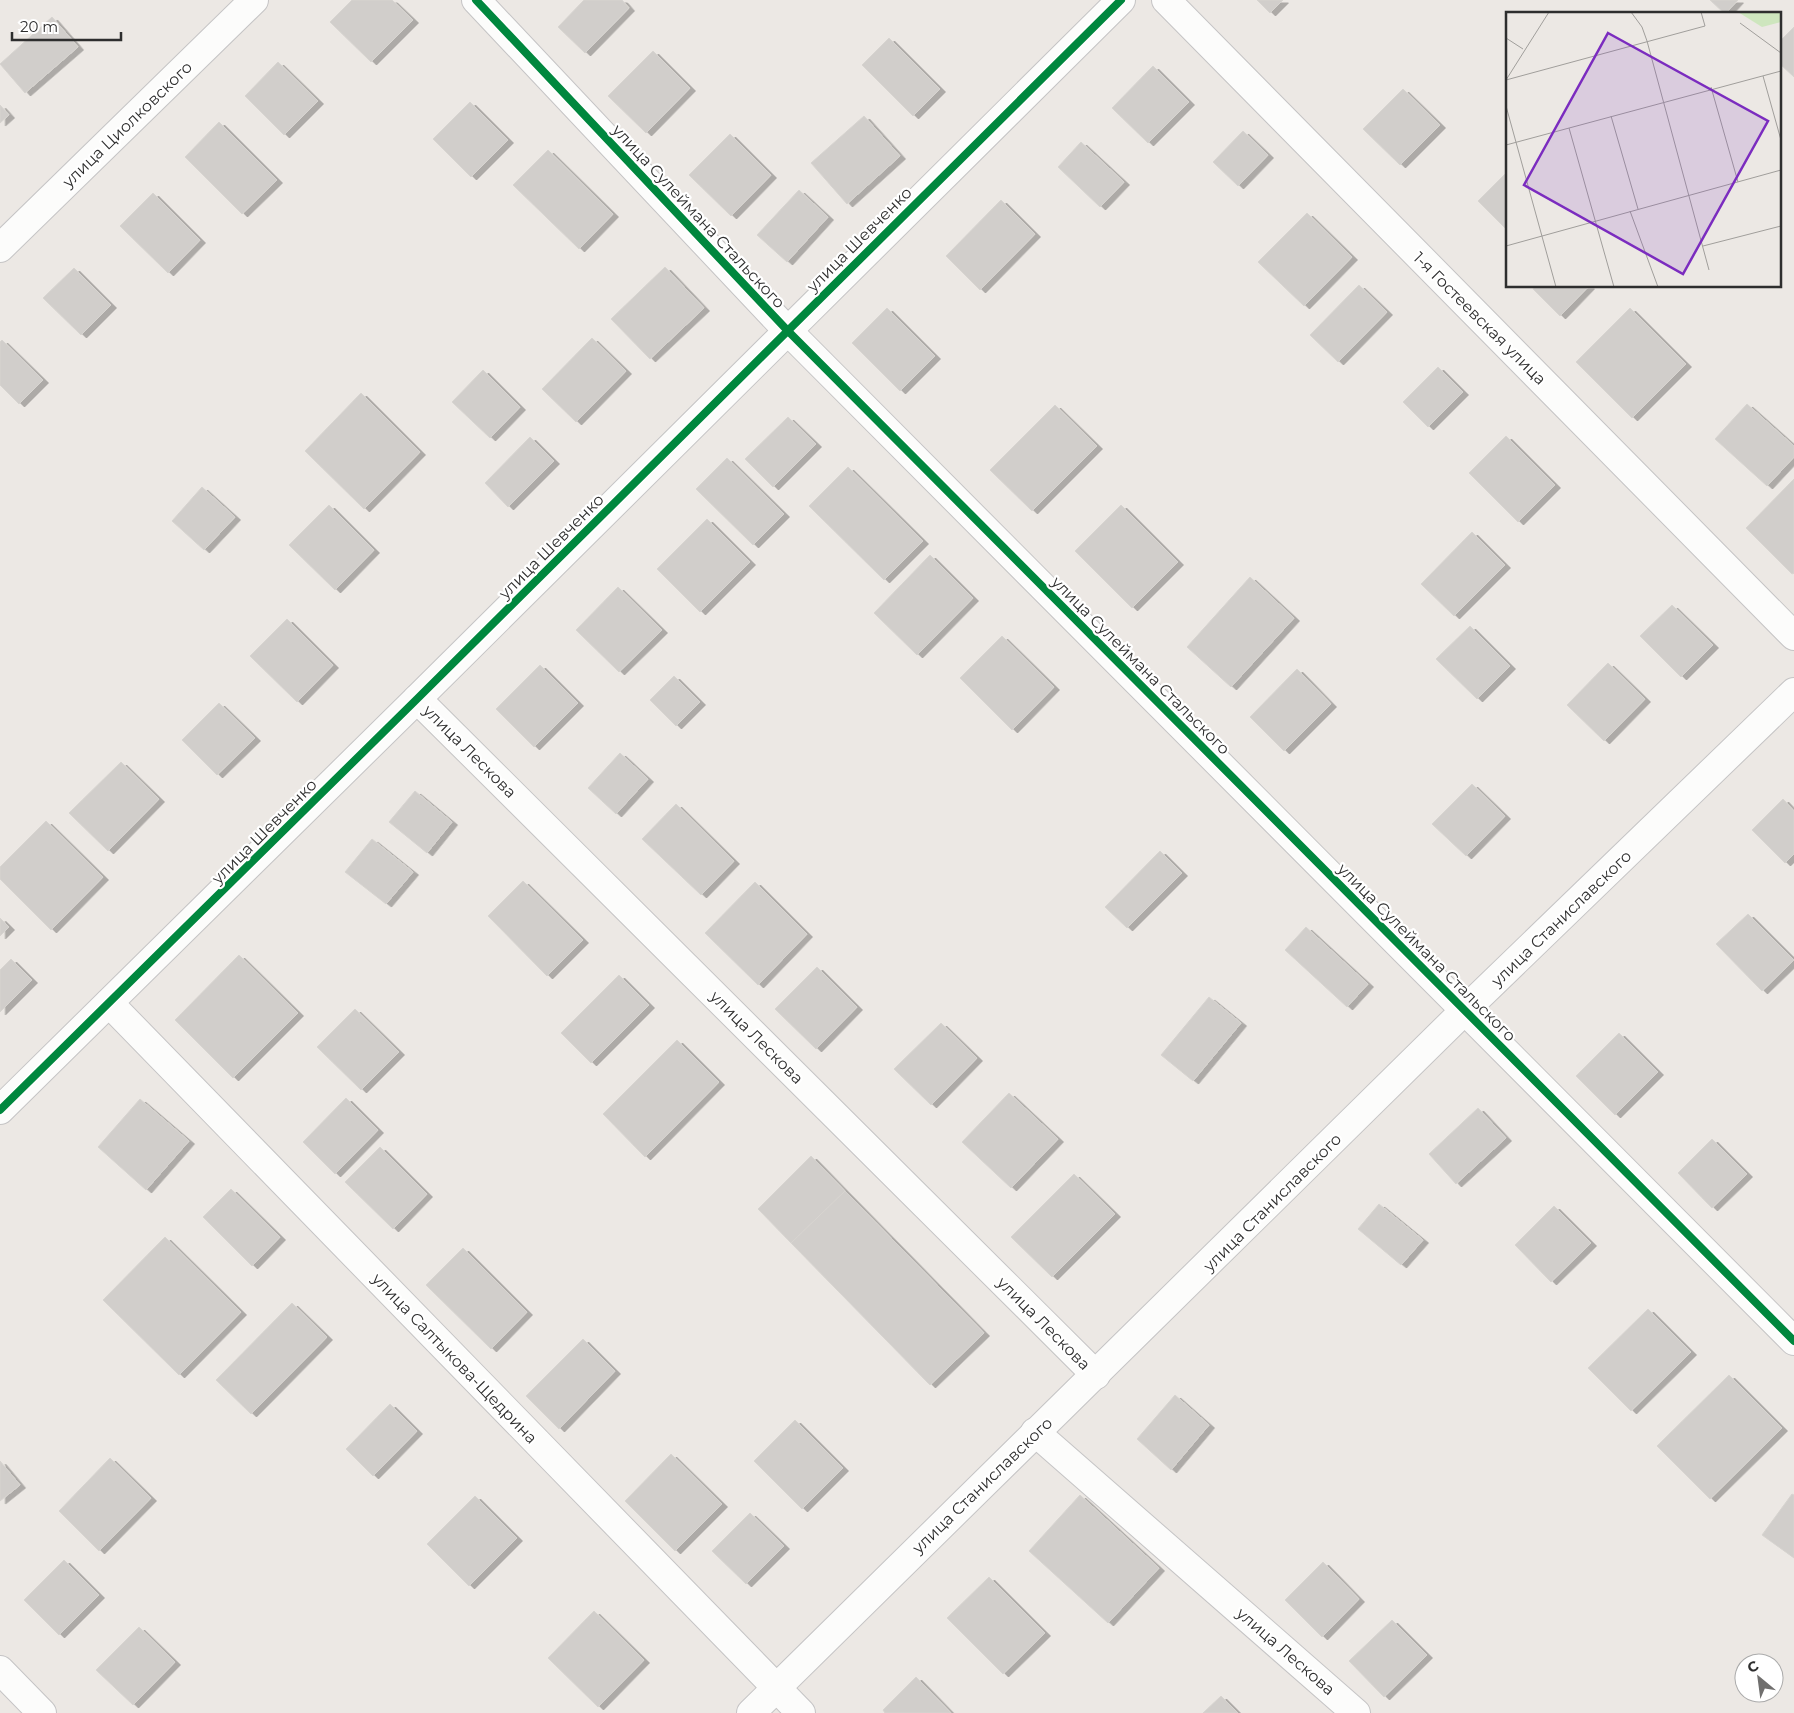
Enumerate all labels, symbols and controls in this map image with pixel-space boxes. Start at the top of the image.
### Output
scale bar [12,10,121,42]
inset map [1506,12,1782,288]
text: 20 m [20,17,58,36]
street label: улица Циолковского [58,57,196,192]
street label: улица Сулеймана Стальского [608,120,789,312]
street label: улица Шевченко [802,183,916,297]
street label: 1-я Гостеевская улица [1409,248,1550,389]
street label: улица Шевченко [494,490,608,604]
street label: улица Сулеймана Стальского [1047,572,1234,758]
street label: улица Лескова [418,700,520,802]
street label: улица Шевченко [207,775,321,889]
street label: улица Станиславского [1487,846,1635,991]
street label: улица Сулеймана Стальского [1333,859,1520,1045]
street label: улица Лескова [705,986,807,1088]
street label: улица Станиславского [1199,1129,1345,1276]
street label: улица Салтыкова-Щедрина [367,1269,541,1447]
street label: улица Лескова [992,1272,1094,1374]
street label: улица Станиславского [908,1413,1056,1558]
street label: улица Лескова [1232,1603,1339,1699]
north arrow [1734,1653,1784,1703]
text: С [1744,1656,1762,1677]

